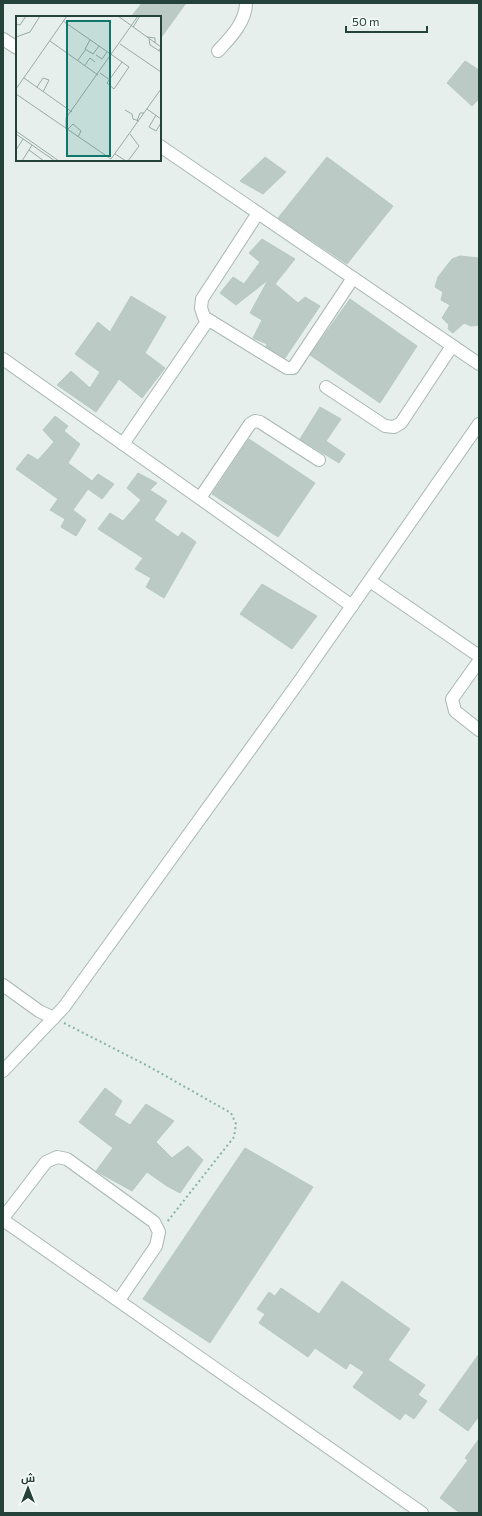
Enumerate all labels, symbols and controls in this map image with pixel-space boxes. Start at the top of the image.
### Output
scale bar [346,8,427,34]
text: 50 m [352,14,380,28]
inset map [16,16,161,161]
north arrow [8,1468,48,1508]
text: ش [21,1471,35,1485]

